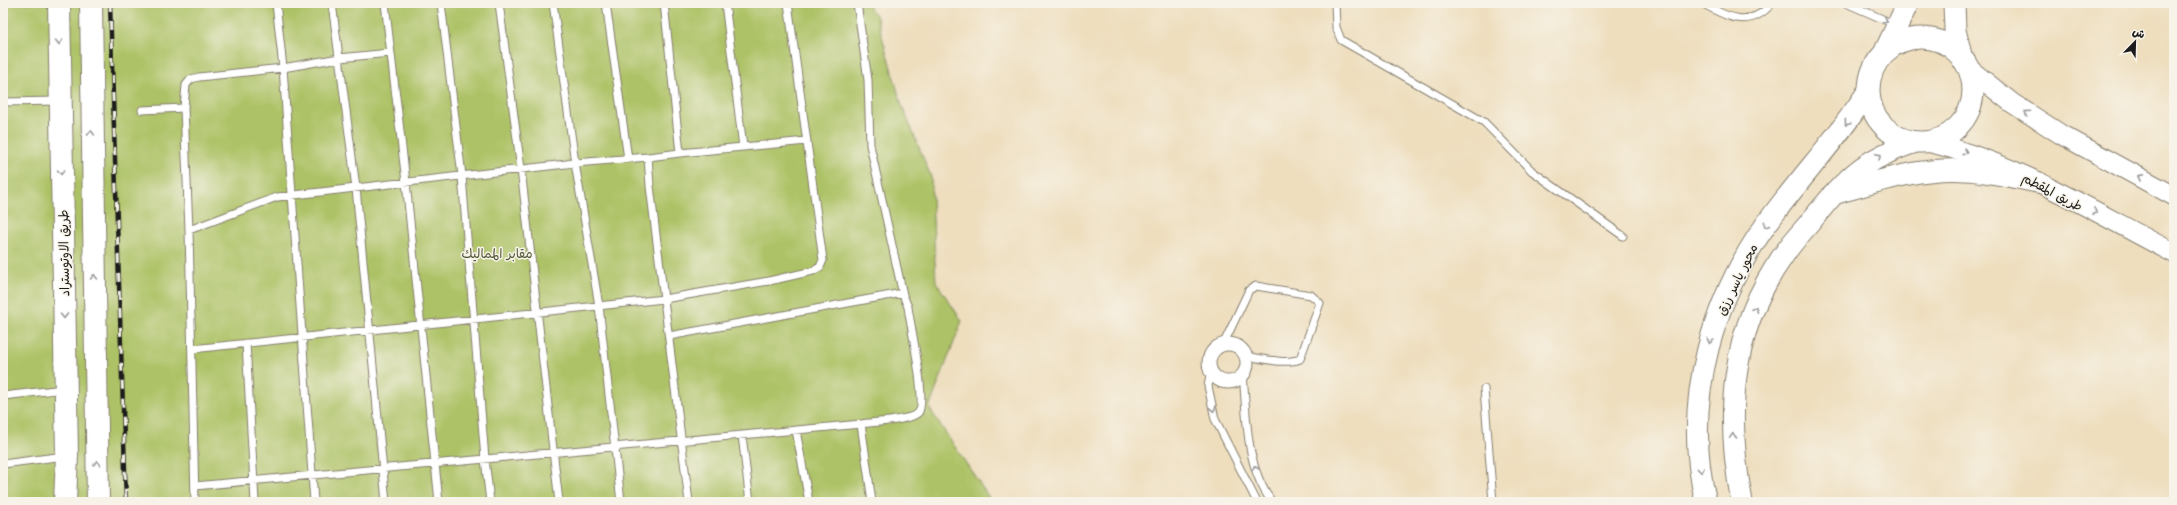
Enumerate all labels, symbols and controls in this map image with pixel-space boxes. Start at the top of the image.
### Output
one-way arrow [1881,15,1889,23]
north arrow [2115,22,2155,62]
text: ش [2130,22,2148,43]
one-way arrow [55,39,64,45]
one-way arrow [2024,111,2031,118]
one-way arrow [1845,119,1852,126]
one-way arrow [87,130,96,136]
one-way arrow [1961,147,1968,155]
one-way arrow [1875,153,1882,161]
street label: طريق المقطم [2019,167,2087,217]
one-way arrow [57,169,66,175]
one-way arrow [2136,175,2144,182]
one-way arrow [2091,208,2098,215]
street label: طريق الاوتوستراد [53,209,74,297]
one-way arrow [1764,220,1771,227]
street label: محور ياسر رزق [1710,240,1762,318]
park label: مقابر المماليك [461,243,533,262]
one-way arrow [90,274,98,280]
one-way arrow [1750,305,1758,312]
one-way arrow [60,313,68,319]
one-way arrow [1706,338,1715,345]
one-way arrow [1208,406,1216,413]
one-way arrow [1728,433,1737,439]
one-way arrow [93,460,101,466]
one-way arrow [1251,465,1259,471]
one-way arrow [1696,467,1705,473]

